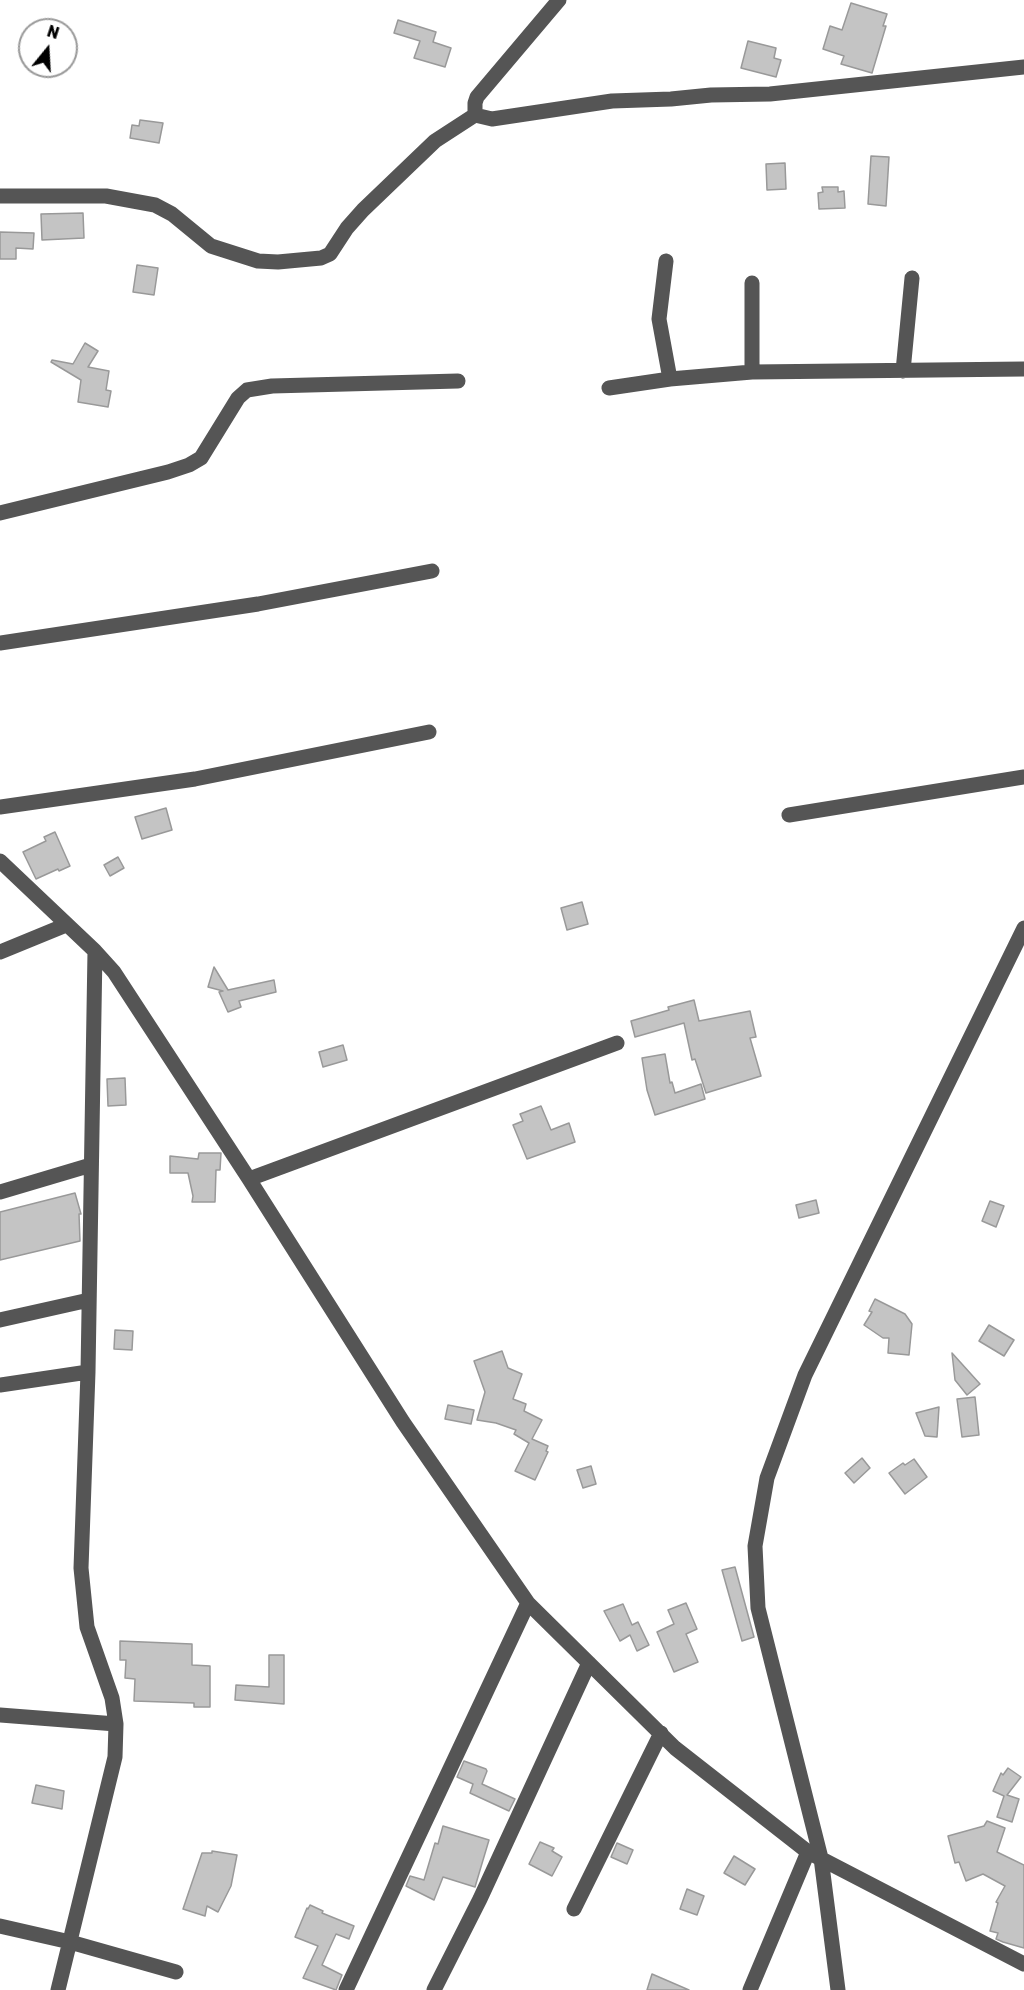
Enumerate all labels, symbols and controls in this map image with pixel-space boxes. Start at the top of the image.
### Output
north arrow [18,18,78,78]
text: N [45,21,62,43]

